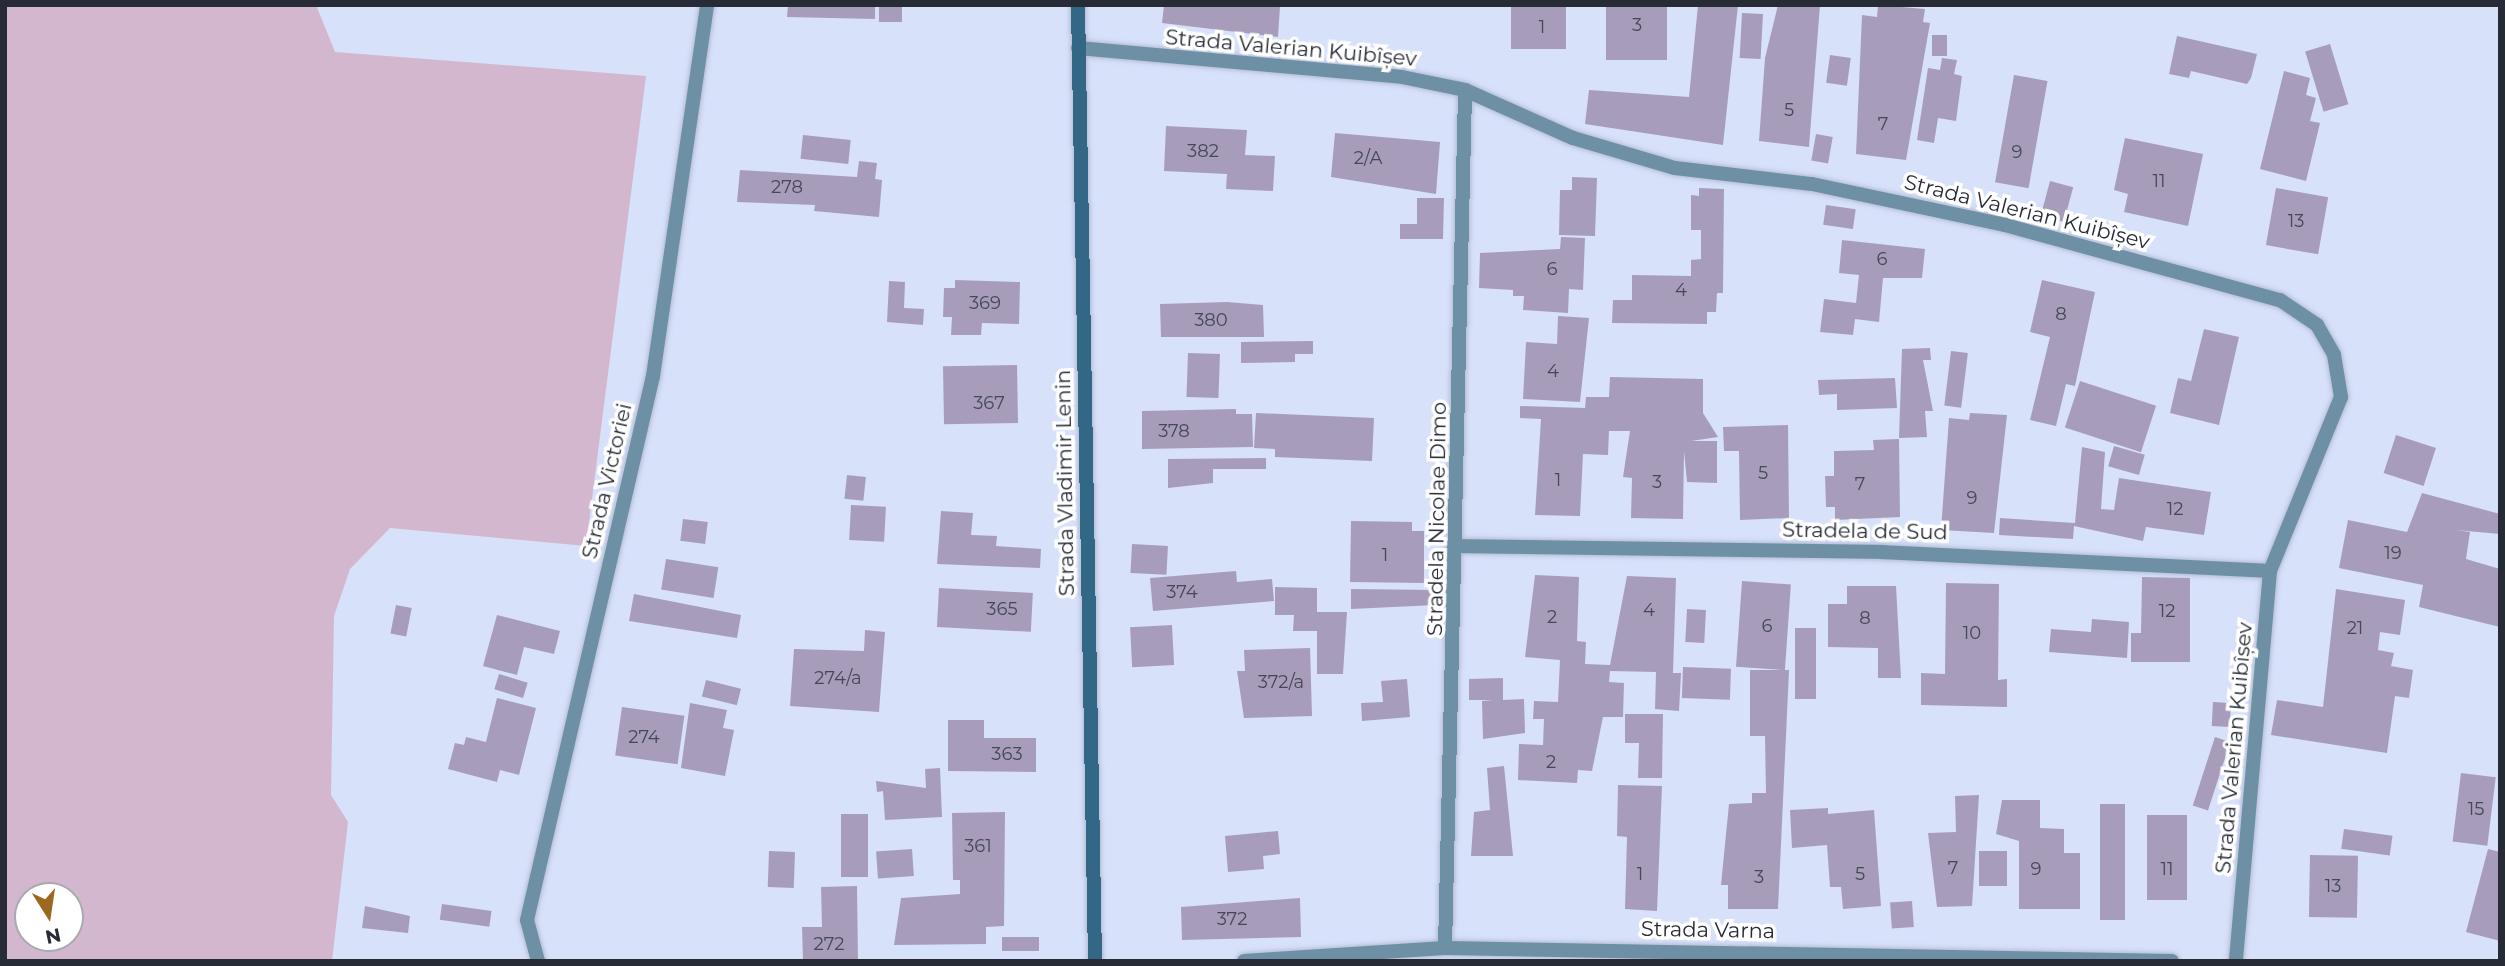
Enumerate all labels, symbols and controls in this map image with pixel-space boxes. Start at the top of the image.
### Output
house number: 3 [1632,14,1642,36]
house number: 1 [1539,16,1545,38]
street label: Strada Valerian Kuibîșev [1164,24,1418,72]
house number: 5 [1784,99,1794,121]
house number: 7 [1878,113,1888,135]
house number: 382 [1187,140,1219,162]
house number: 9 [2012,141,2022,163]
house number: 2/A [1354,147,1382,169]
street label: Strada Valerian Kuibîșev [1902,169,2152,255]
house number: 11 [2153,170,2165,192]
house number: 278 [771,176,803,198]
house number: 13 [2288,210,2304,232]
house number: 6 [1877,248,1887,270]
house number: 6 [1547,258,1557,280]
house number: 4 [1675,279,1687,301]
house number: 369 [969,292,1001,314]
house number: 8 [2055,303,2067,325]
house number: 380 [1194,309,1228,331]
house number: 4 [1547,360,1559,382]
street label: Strada Vladimir Lenin [1050,370,1080,596]
house number: 367 [973,392,1005,414]
street label: Strada Victoriei [577,401,637,561]
street label: Stradela Nicolae Dimo [1422,402,1452,636]
house number: 378 [1158,420,1190,442]
house number: 5 [1758,462,1768,484]
house number: 1 [1555,469,1561,491]
house number: 3 [1652,471,1662,493]
house number: 7 [1855,473,1865,495]
house number: 9 [1967,487,1977,509]
house number: 12 [2167,498,2183,520]
street label: Stradela de Sud [1782,517,1948,545]
house number: 19 [2384,542,2402,564]
house number: 1 [1382,544,1388,566]
house number: 374 [1166,581,1198,603]
house number: 365 [986,598,1018,620]
house number: 4 [1643,599,1655,621]
house number: 12 [2159,600,2175,622]
house number: 2 [1547,606,1557,628]
house number: 8 [1859,607,1871,629]
house number: 6 [1762,615,1772,637]
house number: 21 [2347,617,2363,639]
street label: Strada Valerian Kuibîșev [2210,621,2258,875]
house number: 10 [1963,622,1981,644]
house number: 274/a [814,667,862,689]
house number: 372/a [1258,671,1304,693]
house number: 274 [628,726,660,748]
house number: 363 [991,743,1023,765]
house number: 2 [1546,751,1556,773]
house number: 15 [2468,798,2484,820]
house number: 361 [964,835,992,857]
house number: 7 [1948,857,1958,879]
house number: 9 [2031,858,2041,880]
house number: 11 [2161,858,2173,880]
house number: 1 [1637,863,1643,885]
house number: 5 [1855,863,1865,885]
house number: 3 [1754,866,1764,888]
house number: 13 [2325,875,2341,897]
north arrow [14,882,84,952]
house number: 372 [1217,908,1247,930]
street label: Strada Varna [1641,916,1775,944]
text: N [43,923,63,949]
house number: 272 [813,933,845,955]

